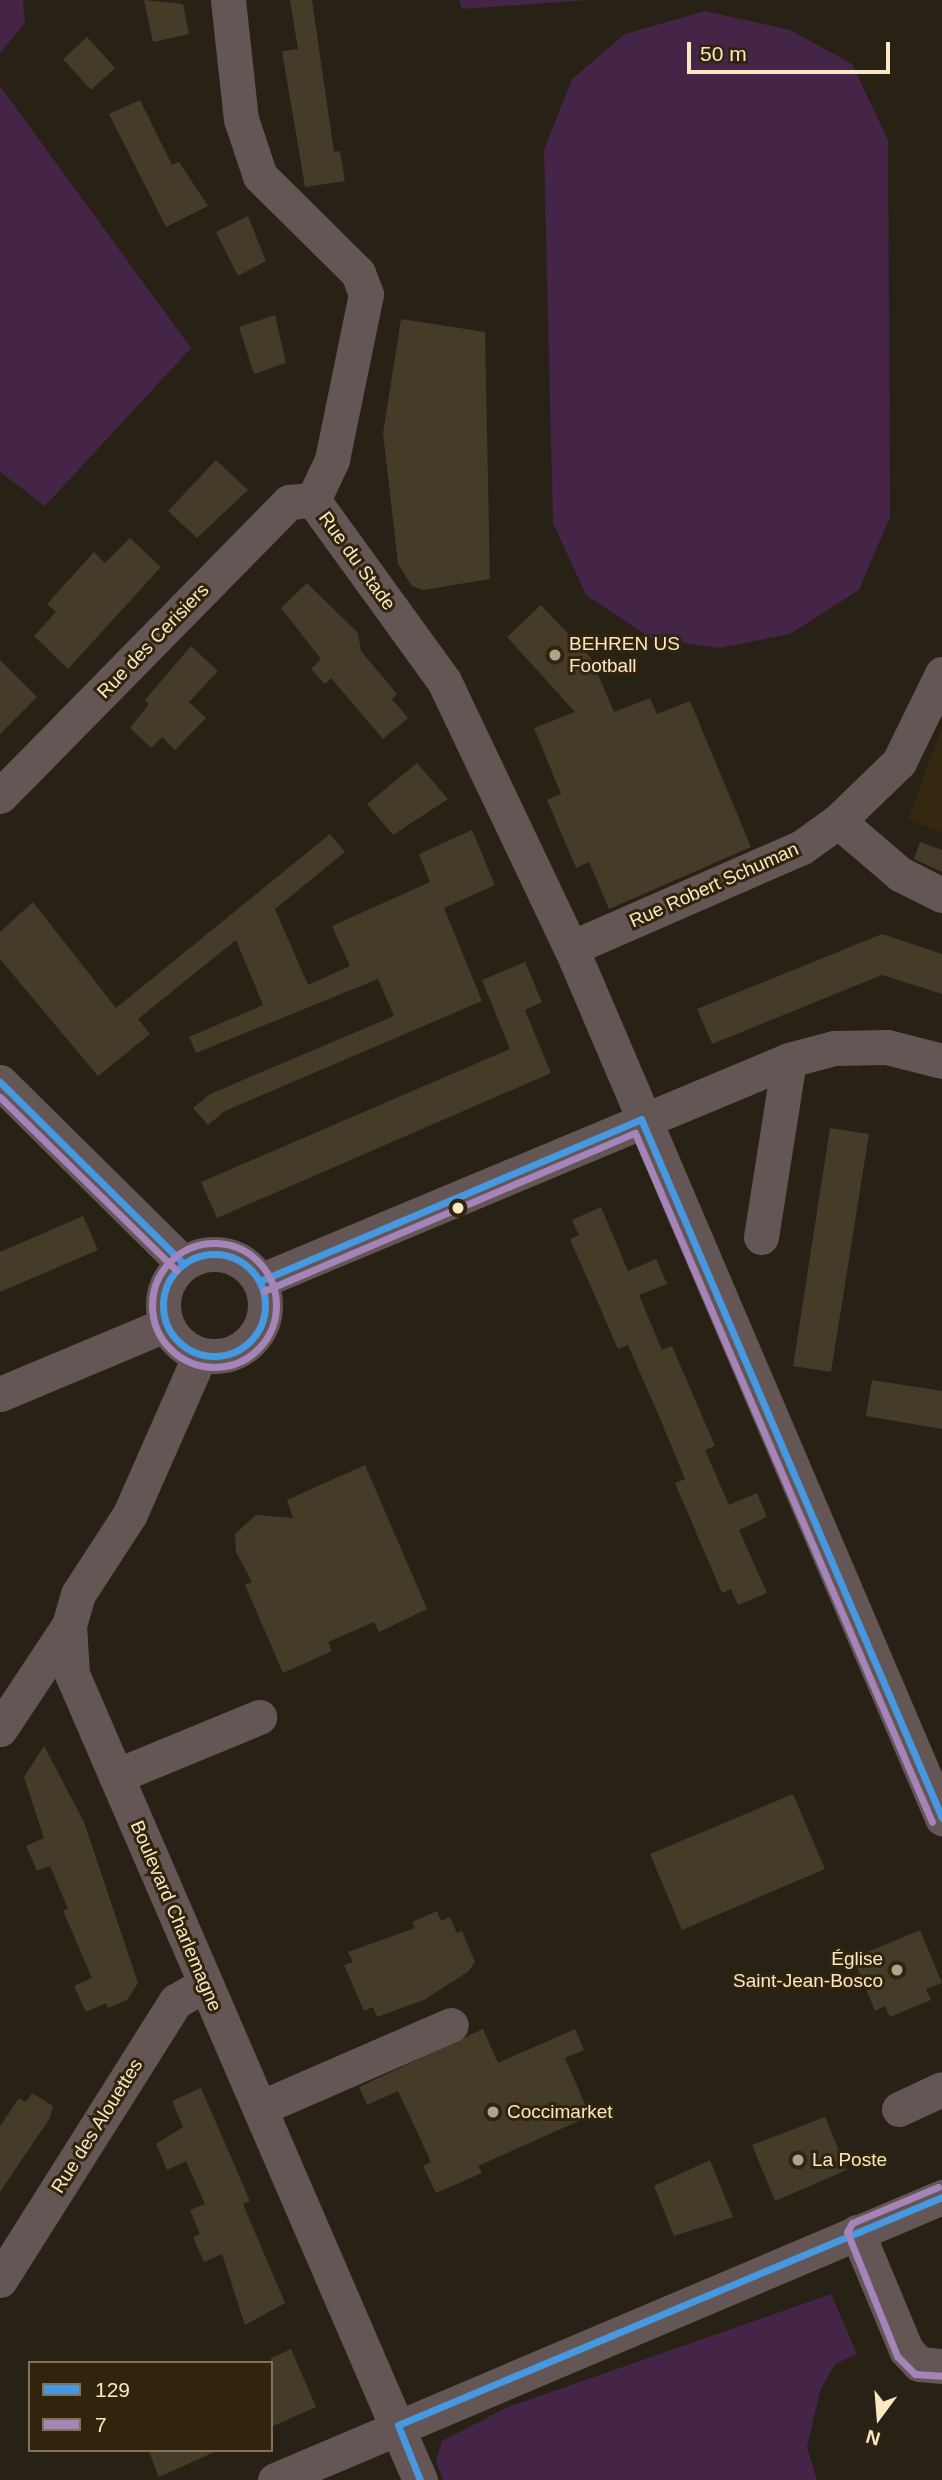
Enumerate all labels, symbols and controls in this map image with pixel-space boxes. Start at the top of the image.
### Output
scale bar [690,28,893,72]
text: 50 m [700,42,747,65]
street label: Rue du Stade [314,507,400,615]
street label: Rue des Cerisiers [92,579,214,703]
place label: BEHREN US Football [569,633,680,677]
marker: BEHREN US Football [547,647,563,663]
street label: Rue Robert Schuman [626,837,802,933]
unlabelled marker [451,1201,465,1215]
street label: Boulevard Charlemagne [125,1817,227,2015]
place label: Église Saint-Jean-Bosco [733,1948,883,1992]
marker: Église Saint-Jean-Bosco [889,1962,905,1978]
street label: Rue des Alouettes [46,2054,148,2198]
place label: Coccimarket [507,2101,613,2123]
marker: Coccimarket [485,2104,501,2120]
place label: La Poste [812,2149,887,2171]
marker: La Poste [790,2152,806,2168]
legend [28,2361,273,2452]
text: 129 [95,2378,130,2401]
north arrow [844,2382,914,2452]
text: 7 [95,2413,107,2436]
text: N [864,2426,883,2450]

